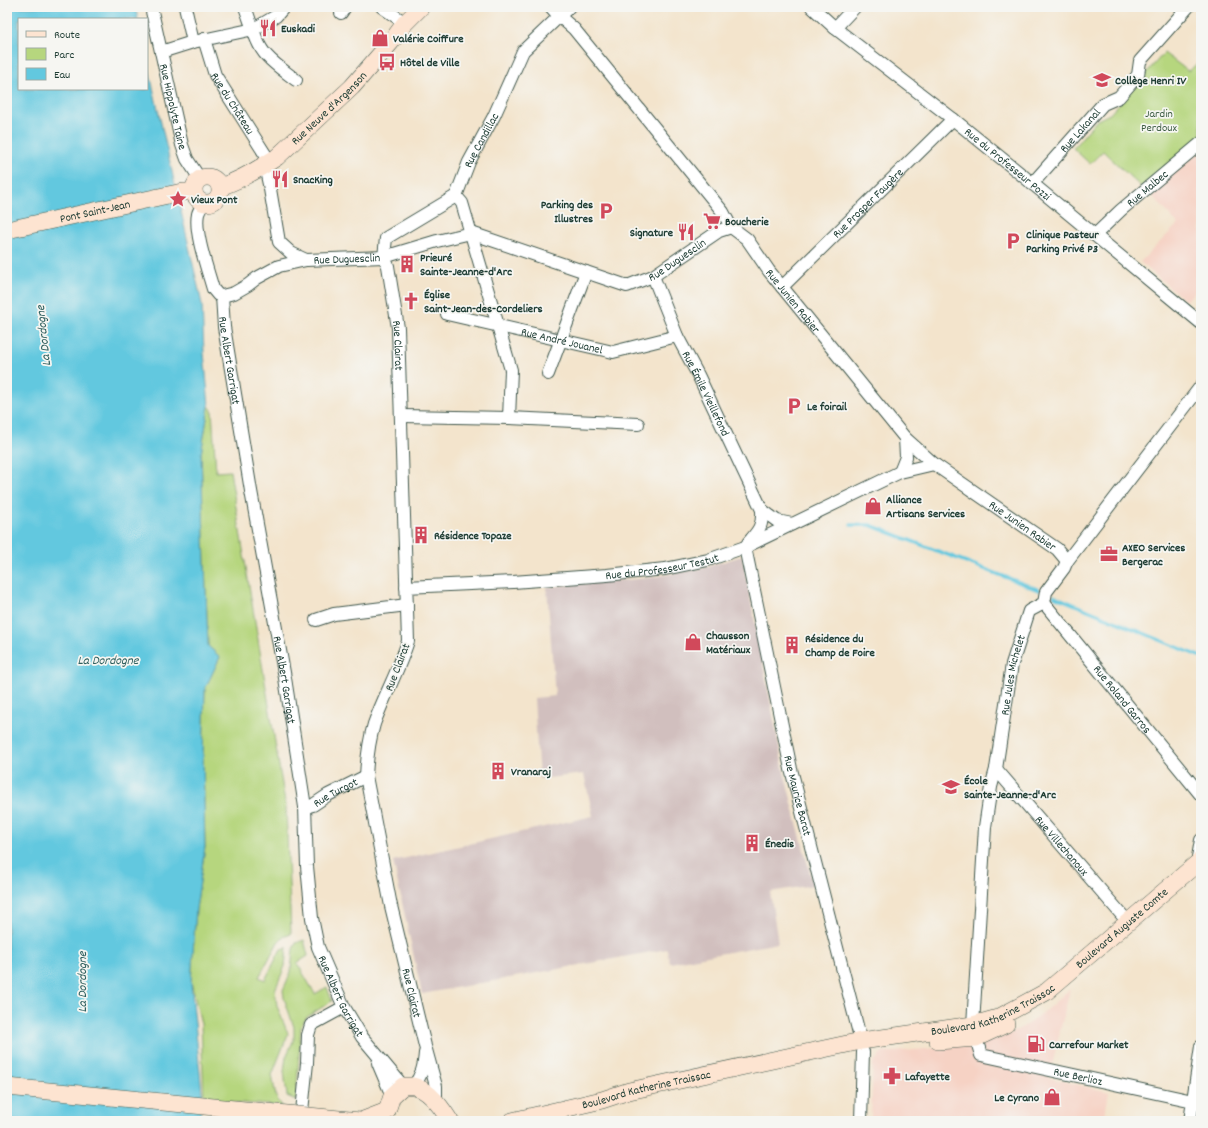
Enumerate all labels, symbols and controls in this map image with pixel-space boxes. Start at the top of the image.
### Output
legend [18,18,148,90]
restaurant icon: Euskadi [258,18,278,38]
place label: Euskadi [281,21,316,38]
text: Route [54,27,80,44]
shop icon: Valérie Coiffure [370,28,390,48]
place label: Valérie Coiffure [393,31,464,48]
text: Parc [54,47,75,64]
bus stop icon: Hôtel de Ville [377,52,397,72]
place label: Hôtel de Ville [400,55,460,72]
street label: Rue Hippolyte Taine [154,62,190,152]
text: Eau [54,67,70,84]
street label: Rue Neuve d'Argenson [288,68,372,150]
street label: Rue du Château [205,70,258,138]
school or university icon: Collège Henri IV [1092,70,1112,90]
place label: Collège Henri IV [1115,73,1187,90]
street label: Rue Lakanal [1057,105,1105,157]
park label: Jardin Perdoux [1141,106,1177,137]
street label: Rue Candillac [461,111,504,170]
street label: Rue du Professeur Pozzi [960,124,1054,205]
street label: Rue Prosper Faugère [829,165,908,243]
street label: Rue Malbec [1123,167,1173,212]
restaurant icon: SnacKing [270,169,290,189]
place label: SnacKing [293,172,333,189]
place icon: Vieux Pont [168,189,188,209]
place label: Vieux Pont [191,192,238,209]
street label: Pont Saint-Jean [58,196,133,228]
place label: Parking des Illustres [541,197,593,228]
parking icon: Parking des Illustres [596,201,616,221]
supermarket icon: Boucherie [702,211,722,231]
place label: Boucherie [725,214,769,231]
restaurant icon: Signature [676,222,696,242]
place label: Signature [630,225,674,242]
place label: Clinique Pasteur Parking Privé P3 [1026,227,1099,258]
parking icon: Clinique Pasteur Parking Privé P3 [1003,231,1023,251]
street label: Rue Duguesclin [646,235,710,287]
street label: Rue Duguesclin [313,250,381,270]
place label: Prieuré Sainte-Jeanne-d'Arc [420,250,512,281]
building icon: Prieuré Sainte-Jeanne-d'Arc [397,254,417,274]
street label: Rue Junien Rabier [761,266,824,338]
place label: Église Saint-Jean-des-Cordeliers [424,287,543,318]
church icon: Église Saint-Jean-des-Cordeliers [401,291,421,311]
water label: La Dordogne [32,303,57,367]
street label: Rue Albert Garrigat [213,316,244,406]
street label: Rue Clairat [387,319,406,371]
street label: Rue André Jouanel [519,324,604,359]
street label: Rue Émile Vieillefond [677,348,733,439]
parking icon: Le foirail [784,396,804,416]
place label: Le foirail [807,399,847,416]
place label: Alliance Artisans Services [886,492,965,523]
shop icon: Alliance Artisans Services [863,496,883,516]
street label: Rue Junien Rabier [985,497,1060,556]
building icon: Résidence Topaze [411,525,431,545]
place label: Résidence Topaze [434,528,512,545]
place label: AXEO Services Bergerac [1122,540,1185,571]
office icon: AXEO Services Bergerac [1099,544,1119,564]
street label: Rue du Professeur Testut [605,550,722,585]
place label: Chausson Matériaux [706,628,751,659]
place label: Résidence du Champ de Foire [805,631,876,662]
shop icon: Chausson Matériaux [683,632,703,652]
street label: Rue Jules Michelet [997,632,1031,717]
street label: Rue Albert Garrigat [268,635,299,726]
building icon: Résidence du Champ de Foire [782,635,802,655]
street label: Rue Clairat [381,641,416,694]
water label: La Dordogne [77,652,140,671]
street label: Rue Roland Garros [1088,662,1154,738]
street label: Rue Maurice Barat [778,754,815,838]
building icon: Vranaraj [488,761,508,781]
place label: Vranaraj [511,764,551,781]
place label: École Sainte-Jeanne-d'Arc [964,773,1056,804]
street label: Rue Turgot [310,774,362,813]
school or university icon: École Sainte-Jeanne-d'Arc [941,777,961,797]
street label: Rue Villechanoux [1030,813,1092,881]
building icon: Énedis [742,833,762,853]
place label: Énedis [765,836,794,853]
street label: Boulevard Auguste Comte [1072,885,1172,973]
water label: La Dordogne [74,950,93,1013]
street label: Rue Albert Garrigat [313,953,367,1041]
street label: Rue Clairat [396,967,425,1020]
street label: Boulevard Katherine Traissac [930,981,1060,1041]
fuel station icon: Carrefour Market [1026,1034,1046,1054]
place label: Carrefour Market [1049,1037,1129,1054]
street label: Rue Berlioz [1052,1064,1104,1091]
pharmacy icon: Lafayette [882,1066,902,1086]
street label: Boulevard Katherine Traissac [580,1067,713,1114]
place label: Lafayette [905,1069,950,1086]
shop icon: Le Cyrano [1042,1087,1062,1107]
place label: Le Cyrano [994,1090,1040,1107]

